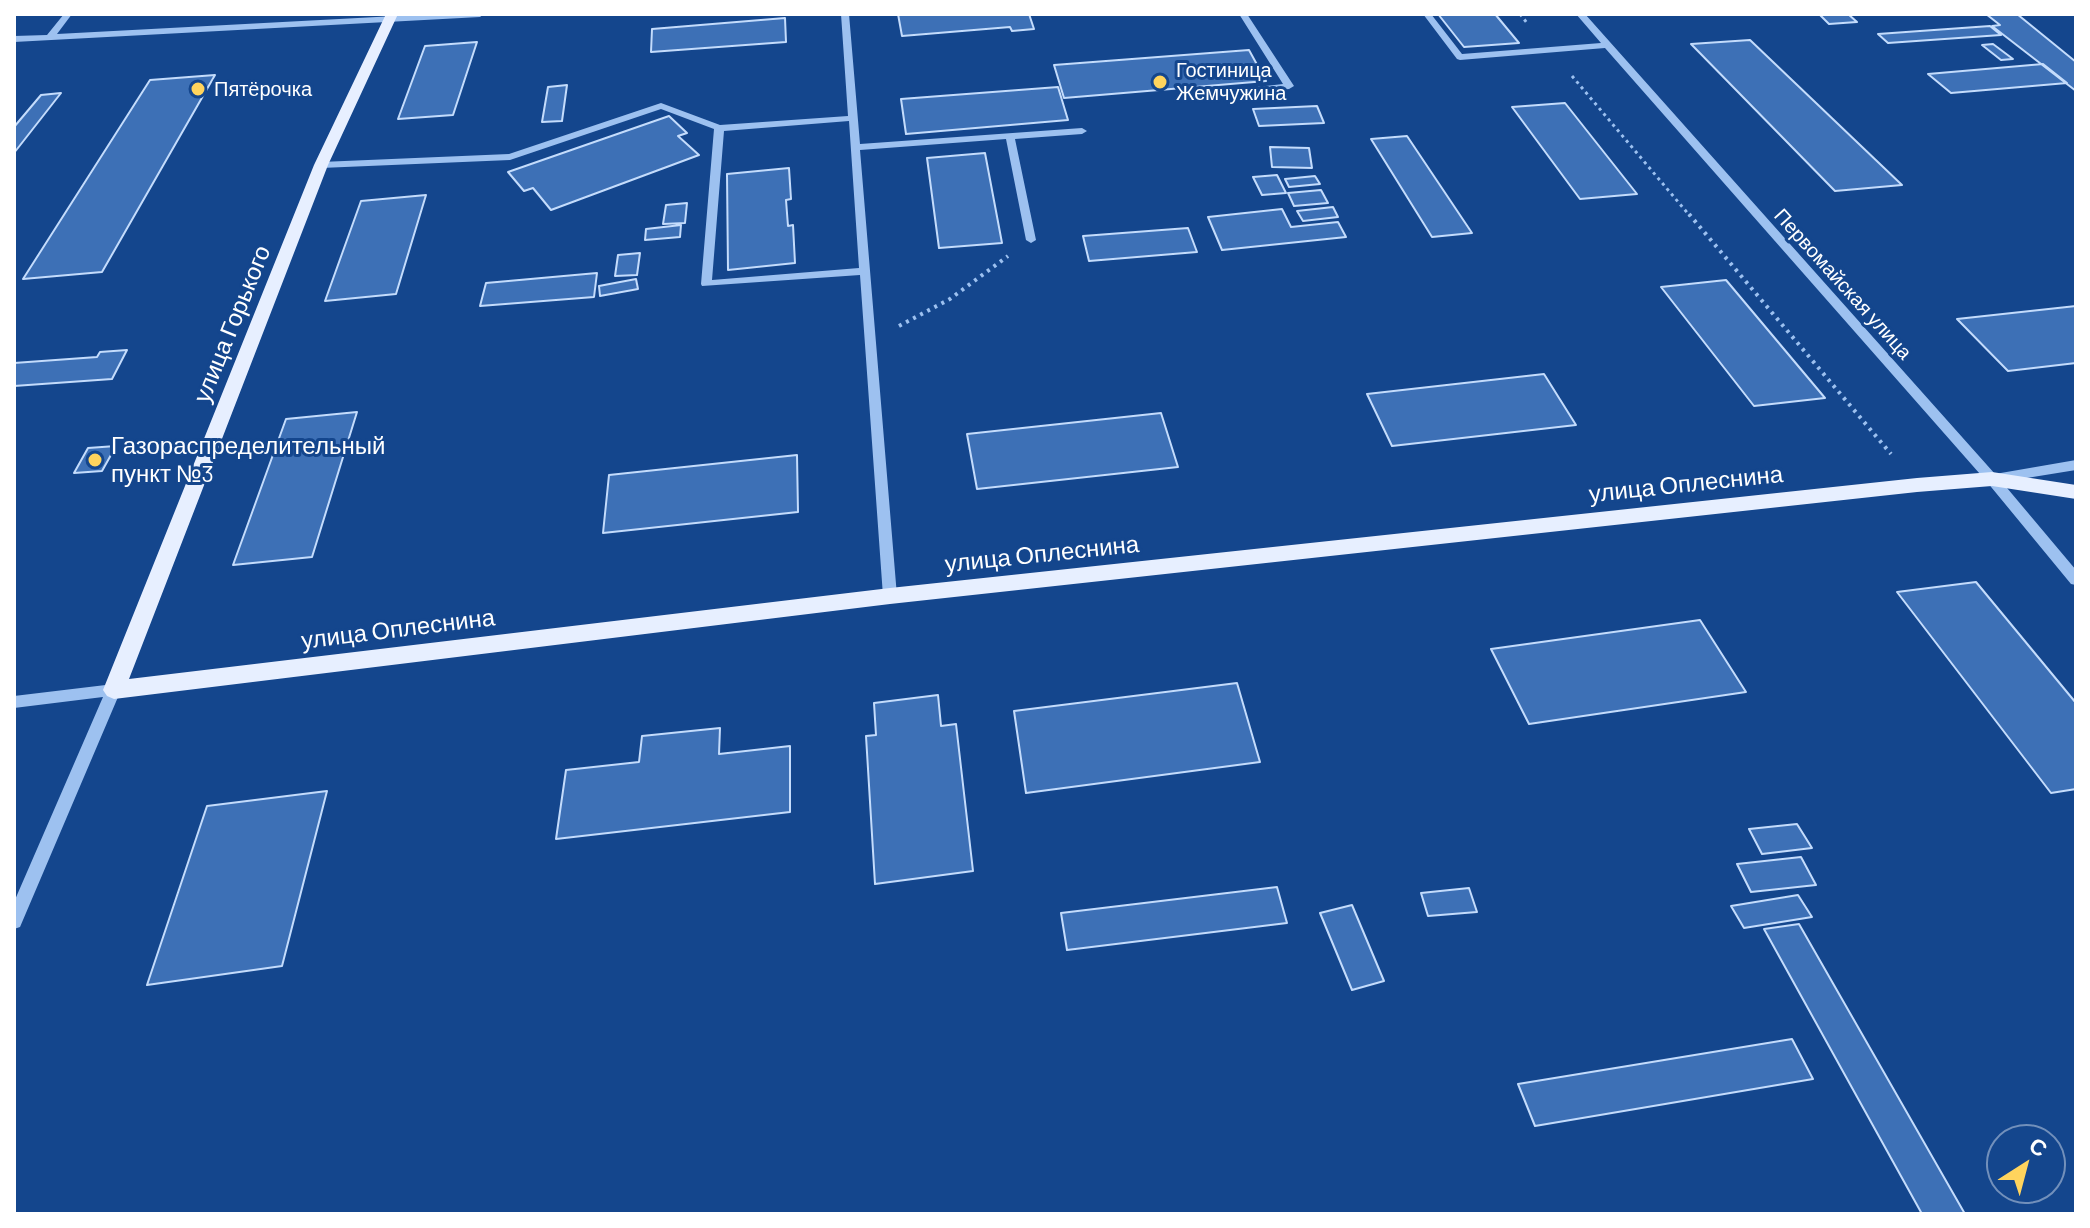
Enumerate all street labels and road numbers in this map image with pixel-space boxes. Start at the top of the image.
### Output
street label: Первомайская улица [1769,204,1917,364]
street label: улица Горького [187,241,277,407]
street label: улица Оплеснина [1588,459,1784,509]
street label: улица Оплеснина [944,529,1140,579]
street label: улица Оплеснина [299,603,497,655]

